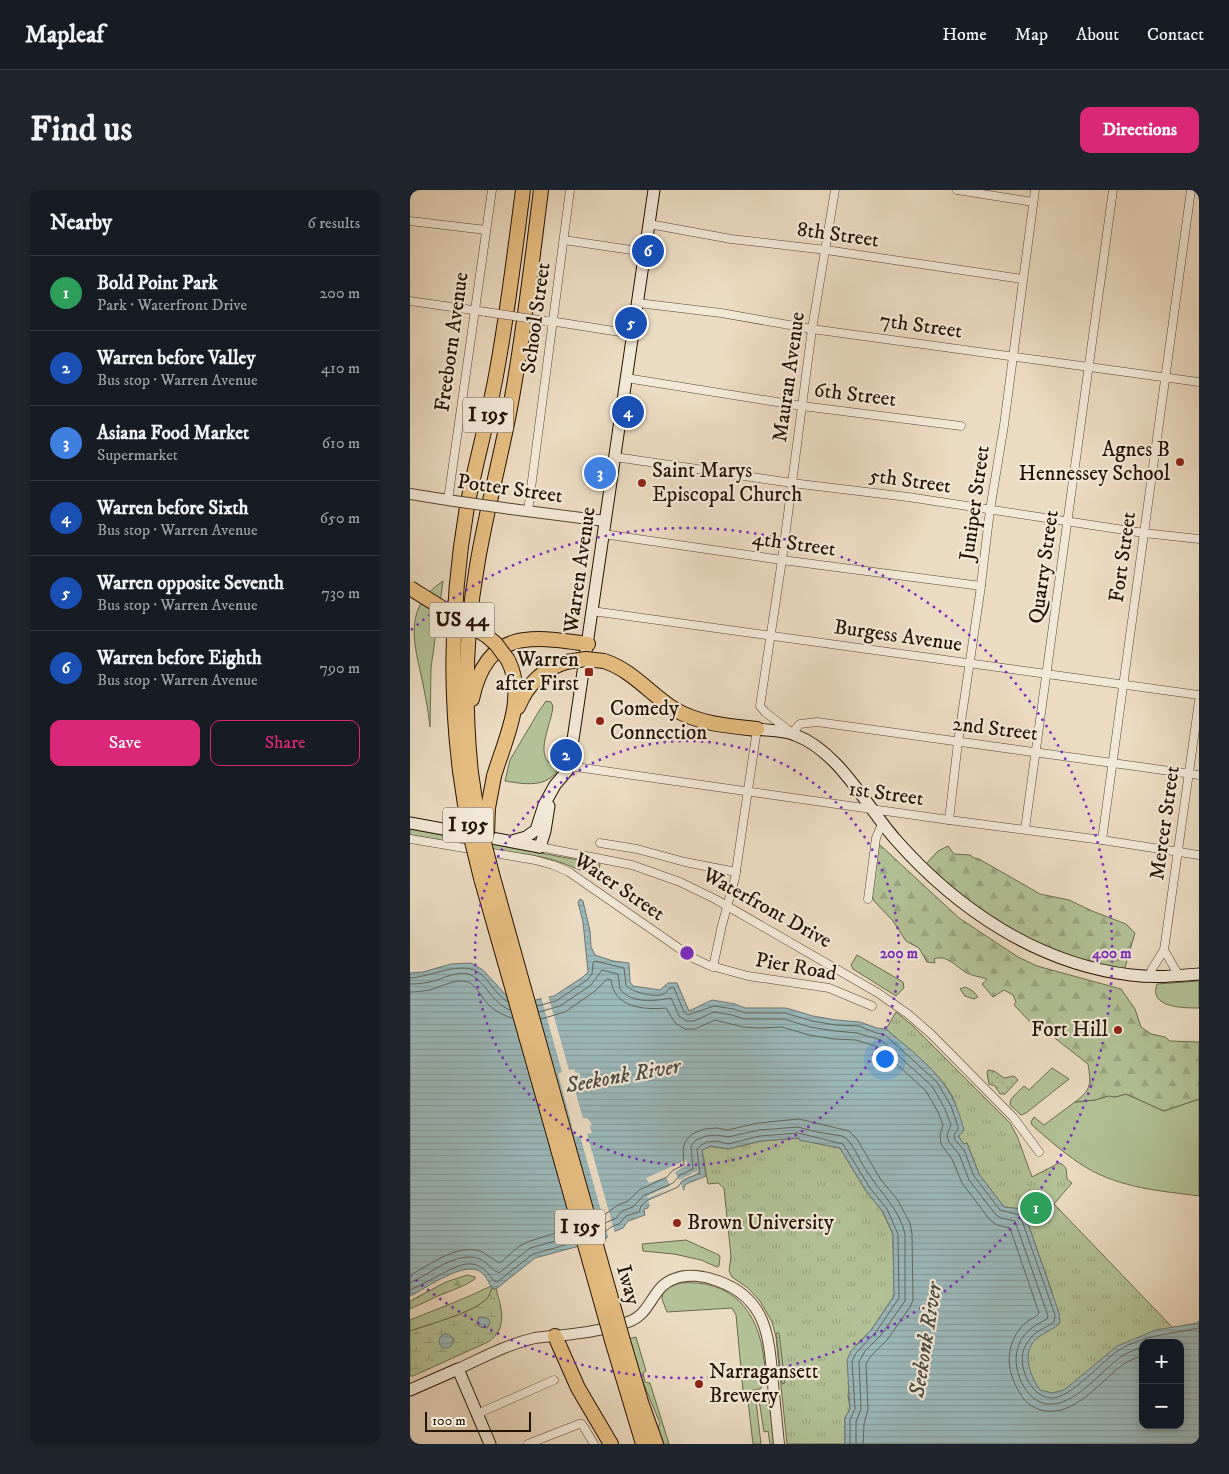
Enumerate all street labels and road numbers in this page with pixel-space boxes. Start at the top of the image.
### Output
street label: 8th Street [795,216,881,254]
street label: School Street [515,261,557,375]
street label: Freeborn Avenue [429,270,475,414]
street label: 7th Street [878,307,964,345]
street label: Mauran Avenue [767,310,811,444]
street label: 6th Street [812,377,898,413]
road number: I 195 [463,398,513,432]
street label: Juniper Street [954,444,996,564]
street label: 5th Street [867,462,953,500]
street label: Potter Street [456,469,565,509]
street label: Warren Avenue [558,505,602,636]
street label: Quarry Street [1023,508,1065,625]
street label: Fort Street [1104,510,1142,604]
street label: 4th Street [751,525,838,563]
road number: US 44 [430,602,494,638]
street label: Burgess Avenue [832,614,964,658]
street label: 2nd Street [951,711,1039,747]
street label: Mercer Street [1144,764,1186,882]
street label: 1st Street [847,776,926,812]
road number: I 195 [443,808,493,842]
street label: Water Street [568,846,670,927]
street label: Waterfront Drive [697,861,836,954]
street label: Pier Road [753,947,839,987]
road number: I 195 [555,1210,605,1244]
street label: Iway [610,1262,646,1309]

